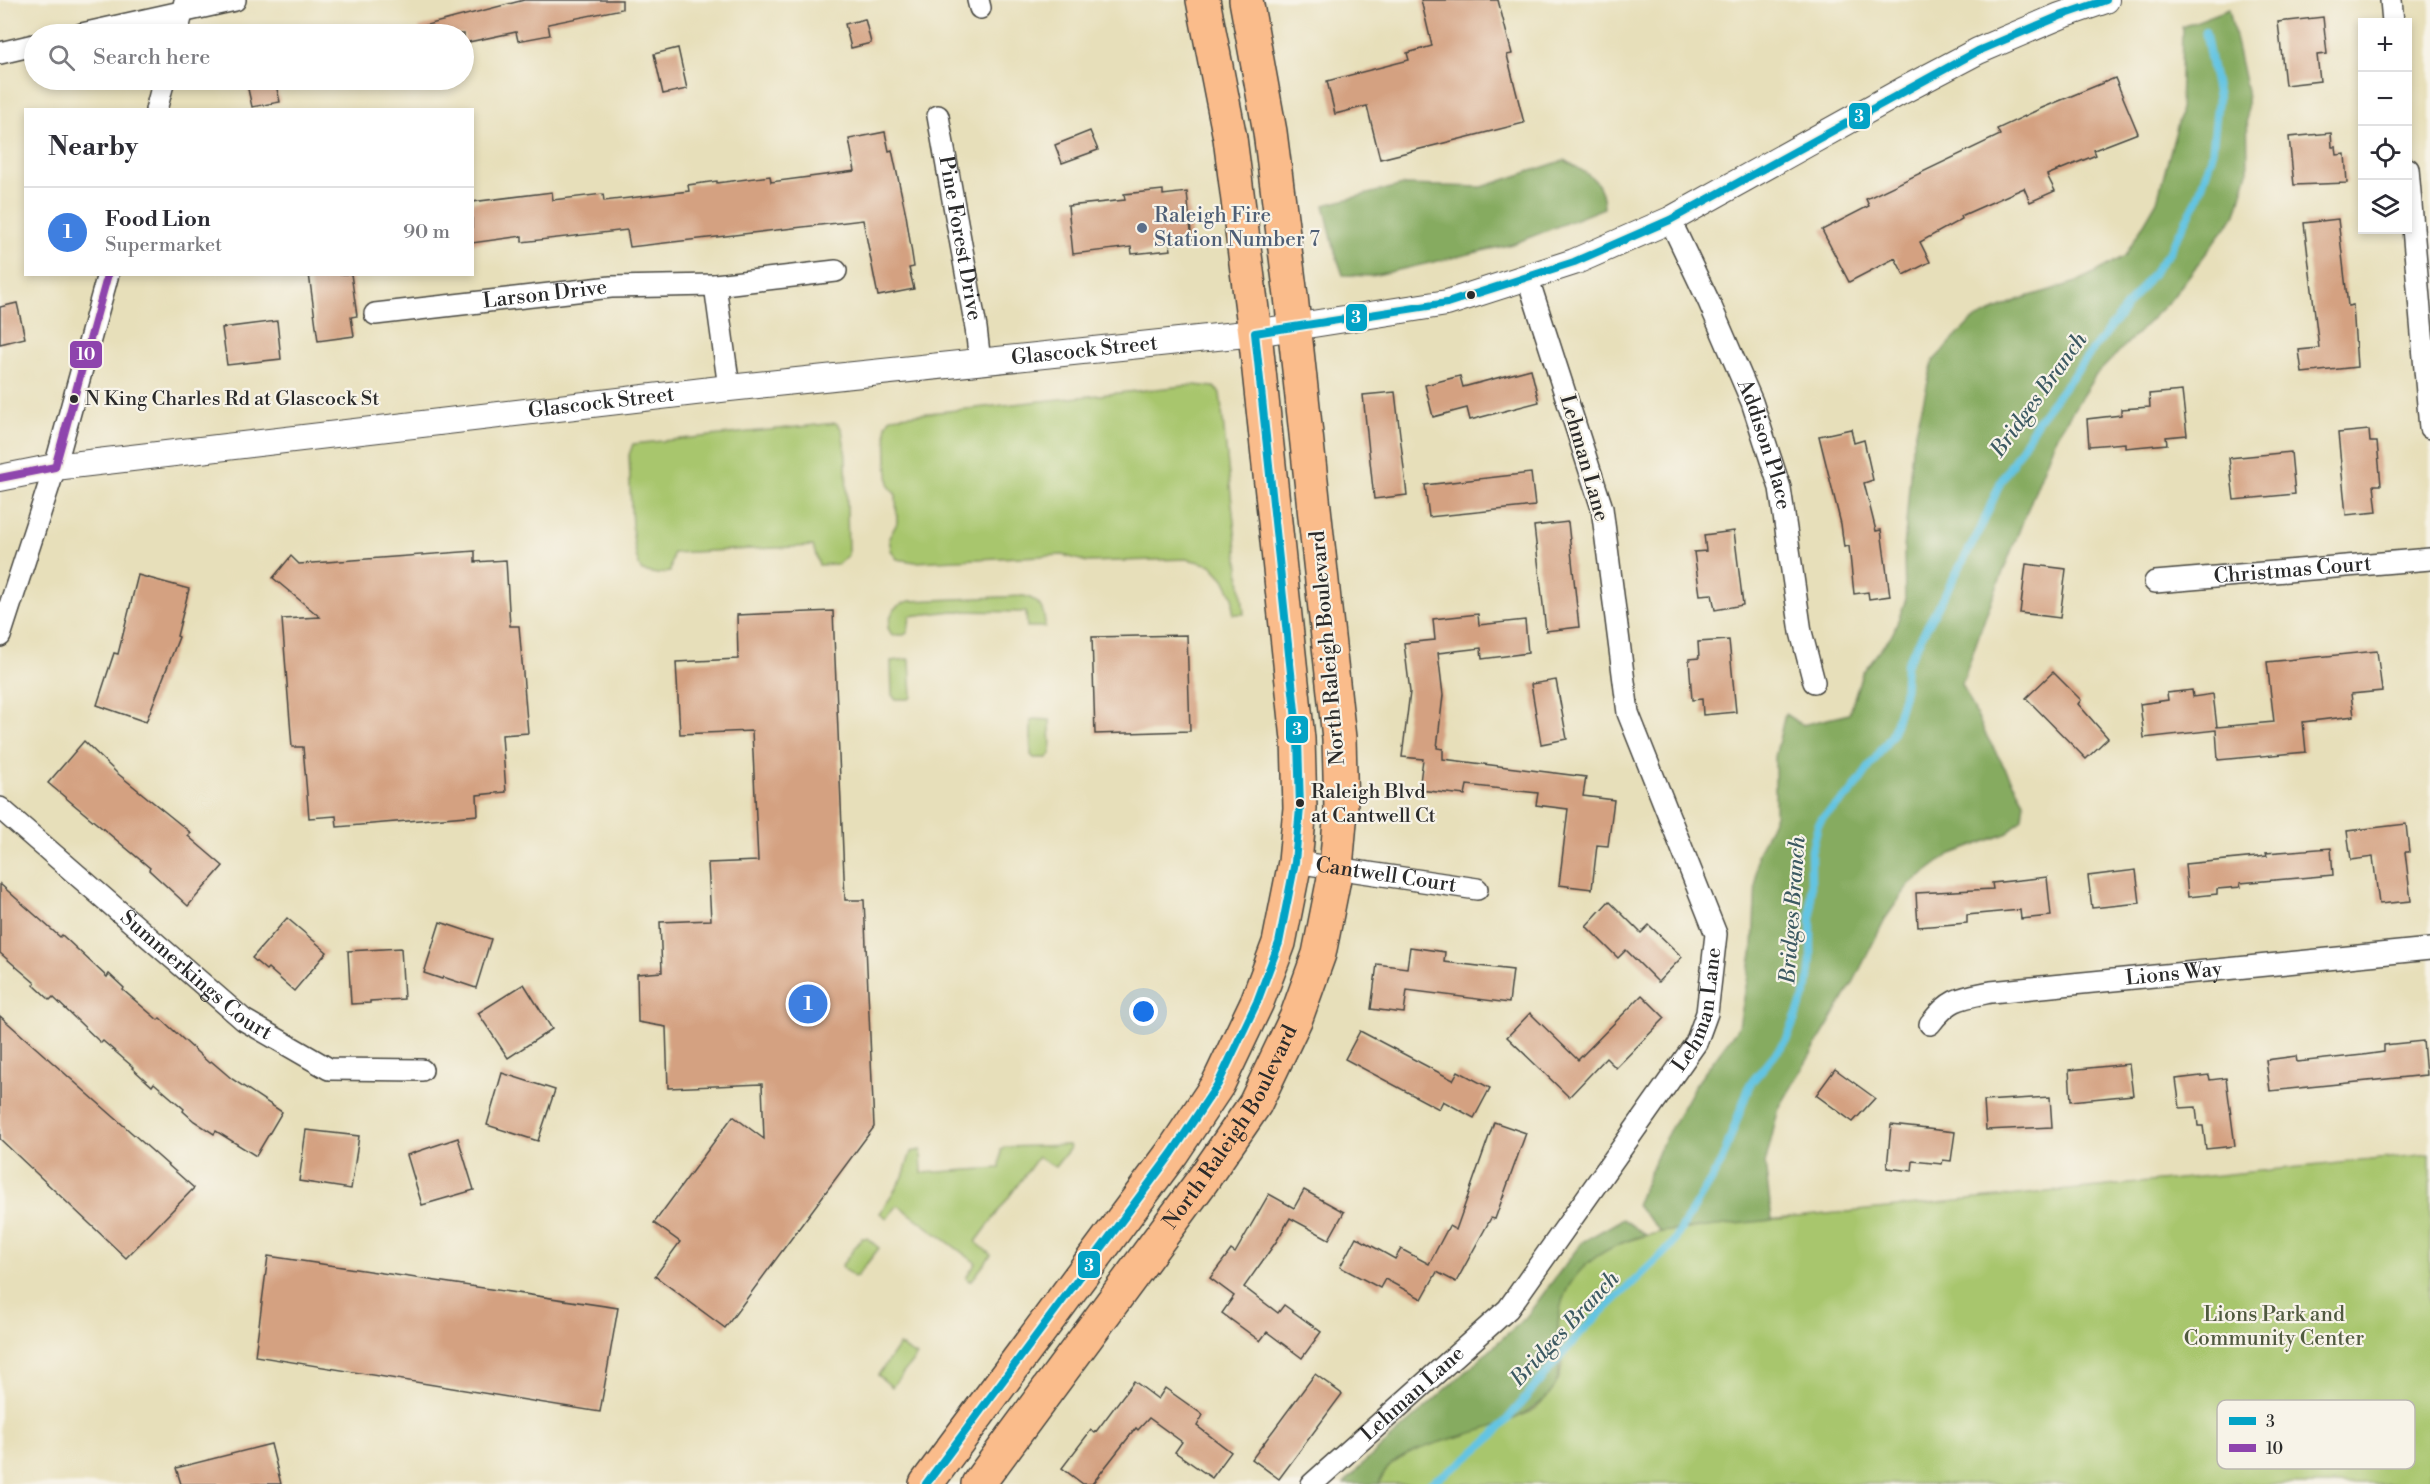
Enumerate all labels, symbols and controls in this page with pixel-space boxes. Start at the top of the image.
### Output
map controls [2358,18,2412,234]
button: + [2358,18,2412,72]
search box [24,24,474,90]
icon: search [45,41,78,74]
text: Search here [93,44,210,71]
button: − [2358,72,2412,126]
line badge: 3 [1848,102,1871,130]
text: 3 [1854,107,1864,127]
button: locate [2358,126,2412,180]
text: Nearby [48,131,138,163]
street label: Pine Forest Drive [932,154,987,323]
button: layers [2358,180,2412,234]
place label: Raleigh Fire Station Number 7 [1154,203,1320,253]
text: Food Lion [105,206,210,233]
text: 1 [63,220,72,245]
text: 90 m [403,220,450,245]
marker: Raleigh Fire Station Number 7 [1135,221,1149,235]
text: Supermarket [105,233,222,258]
street label: Larson Drive [481,275,608,315]
unlabelled marker [1465,289,1477,301]
line badge: 3 [1345,303,1368,332]
text: 3 [1351,308,1361,328]
water label: Bridges Branch [1984,327,2094,464]
street label: Glascock Street [1010,330,1159,371]
line badge: 10 [69,340,103,369]
text: 10 [77,345,95,365]
street label: Addison Place [1730,375,1796,511]
street label: Glascock Street [527,381,676,424]
place label: N King Charles Rd at Glascock St [85,387,379,412]
street label: Lehman Lane [1554,392,1614,524]
marker: N King Charles Rd at Glascock St [68,393,80,405]
street label: North Raleigh Boulevard [1305,529,1351,766]
street label: Christmas Court [2213,551,2373,590]
line badge: 3 [1285,715,1309,744]
text: 3 [1292,720,1302,740]
place label: Raleigh Blvd at Cantwell Ct [1311,780,1436,829]
marker: Raleigh Blvd at Cantwell Ct [1294,797,1306,809]
water label: Bridges Branch [1774,835,1812,986]
street label: Cantwell Court [1314,852,1459,899]
street label: Summerkings Court [114,905,277,1047]
street label: Lehman Lane [1666,946,1727,1077]
street label: Lions Way [2124,956,2224,992]
pin: 1 [788,982,828,1026]
your location [1129,997,1158,1026]
street label: North Raleigh Boulevard [1158,1021,1304,1234]
line badge: 3 [1077,1250,1101,1279]
text: 3 [1084,1256,1094,1276]
water label: Bridges Branch [1504,1265,1626,1393]
park label: Lions Park and Community Center [2184,1302,2364,1352]
street label: Lehman Lane [1355,1341,1470,1447]
legend [2217,1400,2415,1469]
text: 3 [2266,1412,2275,1432]
text: 10 [2266,1439,2283,1459]

